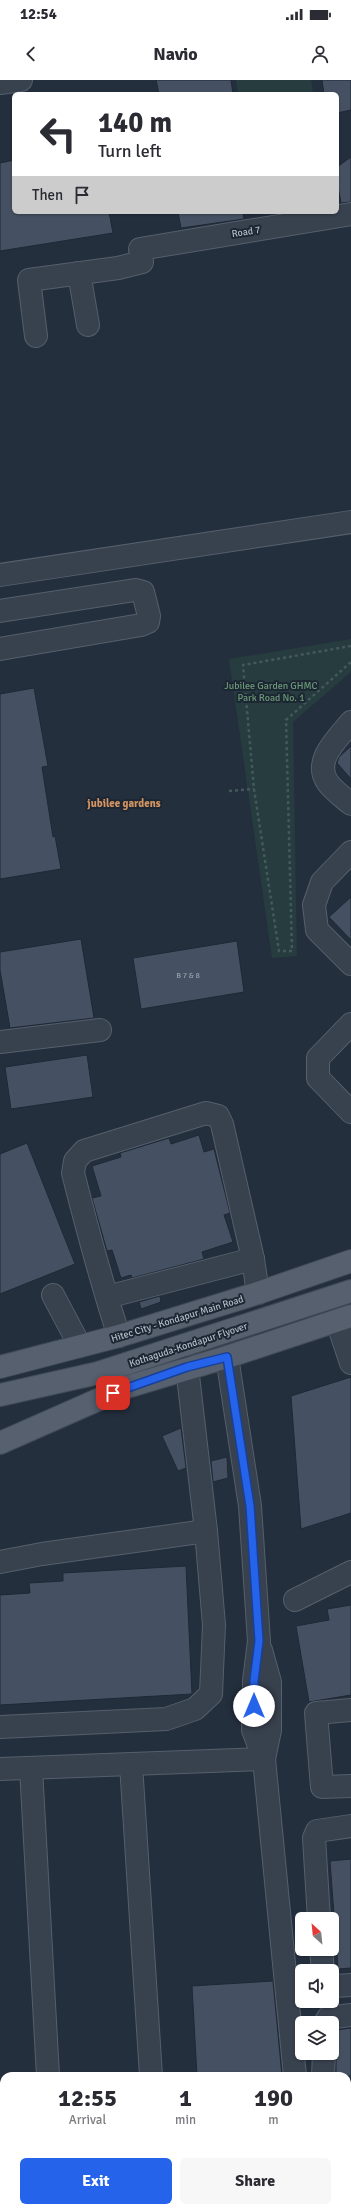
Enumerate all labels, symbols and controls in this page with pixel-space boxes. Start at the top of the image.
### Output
text: 12:54 [20,5,57,23]
icon: back [20,43,42,65]
text: Navio [153,43,198,65]
icon: person [309,43,331,65]
text: 140 m [98,106,172,140]
icon: left [32,108,84,160]
text: Turn left [98,140,161,162]
icon: arrive [71,184,93,206]
text: Then [32,186,63,204]
street label: Road 7 [231,224,261,240]
park label: Jubilee Garden GHMC Park Road No. 1 [224,680,318,704]
district label: jubilee gardens [87,797,161,810]
house number: B 7 & 8 [176,970,200,980]
street label: Hitec City - Kondapur Main Road [110,1293,245,1345]
street label: Kothaguda-Kondapur Flyover [128,1320,249,1370]
pin [96,1376,130,1410]
icon: arrive [102,1382,124,1404]
position arrow [233,1685,275,1727]
north arrow [295,1912,339,1956]
map controls [295,1912,339,2060]
button: sound [295,1964,339,2008]
button: layers [295,2016,339,2060]
text: 12:55 [58,2083,117,2113]
text: 1 [179,2083,192,2113]
text: 190 [254,2083,293,2113]
text: Arrival [69,2112,106,2128]
text: min [175,2112,196,2128]
text: m [268,2112,279,2128]
button: Exit [20,2158,172,2204]
button: Share [180,2158,331,2204]

